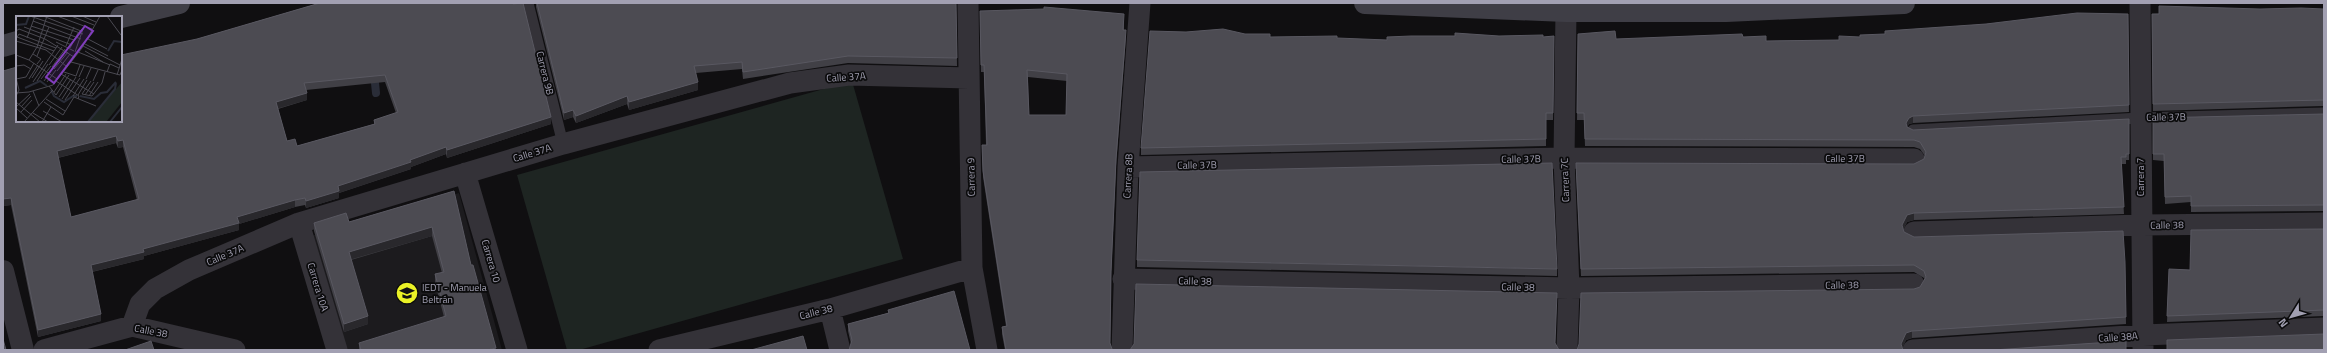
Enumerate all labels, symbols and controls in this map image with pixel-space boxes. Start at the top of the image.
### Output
inset map [16,16,122,122]
street label: Carrera 9B [532,49,558,97]
street label: Calle 37A [826,68,866,86]
street label: Calle 37B [2146,109,2186,125]
street label: Calle 37A [511,140,553,166]
street label: Calle 37B [1501,151,1541,167]
street label: Calle 37B [1825,151,1865,166]
street label: Carrera 8B [1119,153,1137,199]
street label: Carrera 9 [963,157,979,196]
street label: Calle 37B [1177,157,1217,173]
street label: Carrera 7C [1557,157,1573,202]
street label: Carrera 7 [2133,158,2148,196]
street label: Calle 38 [2150,217,2184,233]
street label: Carrera 10 [478,238,504,285]
street label: Calle 37A [204,240,246,270]
street label: Carrera 10A [303,261,333,313]
street label: Calle 38 [1178,273,1212,289]
street label: Calle 38 [1825,277,1859,293]
street label: Calle 38 [1501,279,1535,295]
school or university icon: IEDT - Manuela Beltrán [394,280,420,306]
place label: IEDT - Manuela Beltrán [422,280,487,307]
north arrow [2271,297,2311,337]
street label: Calle 38 [798,301,834,323]
text: N [2274,315,2292,331]
street label: Calle 38 [133,320,169,342]
street label: Calle 38A [2098,328,2138,346]

